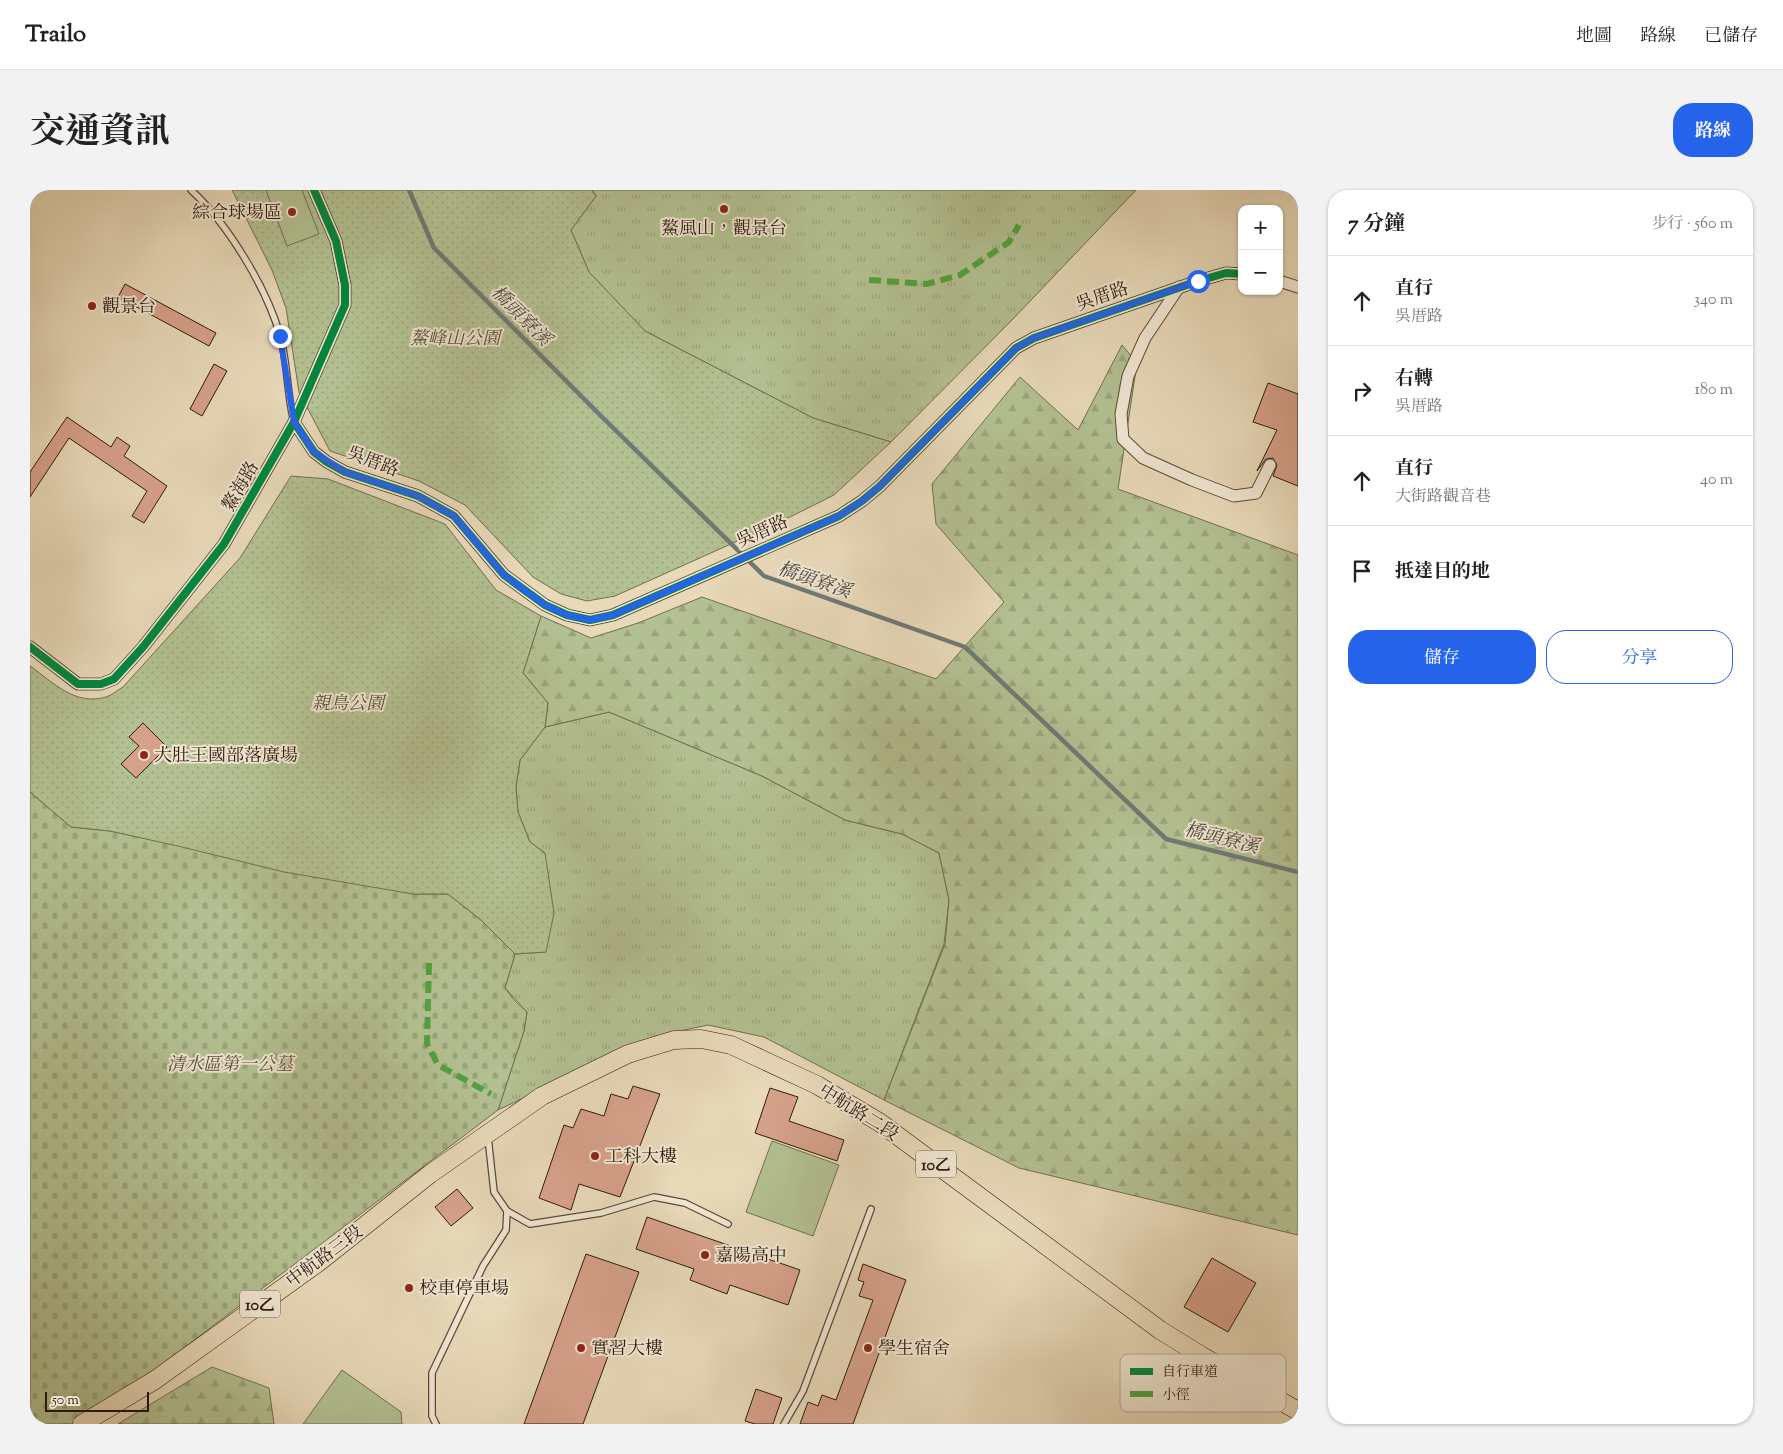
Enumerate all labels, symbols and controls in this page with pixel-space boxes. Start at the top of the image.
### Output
text: Trailo [25,18,86,52]
text: 地圖 [1576,24,1612,50]
text: 路線 [1640,24,1676,50]
text: 已儲存 [1704,24,1758,50]
button: 路線 [1673,103,1753,157]
text: 交通資訊 [30,108,170,159]
place label: 綜合球場區 [192,201,282,227]
marker: 鰲風山，觀景台 [718,203,730,215]
map controls [1238,205,1283,295]
button: + [1238,205,1283,250]
marker: 綜合球場區 [286,206,298,218]
text: 7 分鐘 [1348,210,1405,240]
text: 步行 · 560 m [1652,213,1733,236]
place label: 鰲風山，觀景台 [661,217,787,243]
button: − [1238,250,1283,295]
route start [1187,270,1210,293]
text: 直行 [1395,276,1433,303]
street label: 吳厝路 [1073,277,1132,319]
water label: 橋頭寮溪 [484,280,558,355]
icon: ahead [1348,287,1376,315]
text: 340 m [1694,289,1733,312]
place label: 觀景台 [102,295,156,321]
marker: 觀景台 [86,300,98,312]
text: 吳厝路 [1395,306,1443,329]
route end [269,325,292,348]
park label: 鰲峰山公園 [410,327,503,353]
text: 右轉 [1395,366,1433,393]
icon: right [1348,377,1376,405]
text: 180 m [1694,379,1733,402]
text: 吳厝路 [1395,396,1443,419]
street label: 吳厝路 [342,441,402,485]
text: 直行 [1395,456,1433,483]
street label: 鰲海路 [217,457,266,517]
icon: ahead [1348,467,1376,495]
text: 40 m [1700,469,1733,492]
text: 大街路觀音巷 [1395,486,1491,509]
street label: 吳厝路 [733,510,793,556]
water label: 橋頭寮溪 [774,556,856,607]
icon: arrive [1348,557,1376,585]
text: 抵達目的地 [1395,559,1490,586]
button: 儲存 [1348,630,1536,684]
button: 分享 [1546,630,1733,684]
park label: 親鳥公園 [312,692,387,718]
place label: 大肚王國部落廣場 [154,744,298,770]
marker: 大肚王國部落廣場 [138,749,150,761]
water label: 橋頭寮溪 [1181,817,1263,862]
park label: 清水區第一公墓 [167,1053,296,1079]
street label: 中航路二段 [813,1079,903,1149]
place label: 工科大樓 [605,1145,677,1171]
marker: 工科大樓 [589,1150,601,1162]
road number: 10乙 [916,1151,956,1178]
street label: 中航路三段 [281,1220,369,1295]
place label: 嘉陽高中 [715,1244,787,1270]
marker: 嘉陽高中 [699,1249,711,1261]
place label: 校車停車場 [419,1277,509,1303]
marker: 校車停車場 [403,1282,415,1294]
road number: 10乙 [240,1290,280,1318]
place label: 實習大樓 [591,1337,663,1363]
place label: 學生宿舍 [878,1337,950,1363]
marker: 實習大樓 [575,1342,587,1354]
marker: 學生宿舍 [862,1342,874,1354]
legend [1120,1354,1286,1412]
text: 自行車道 [1162,1363,1218,1383]
text: 小徑 [1162,1386,1190,1406]
scale bar [45,1389,149,1412]
text: 50 m [52,1391,79,1411]

